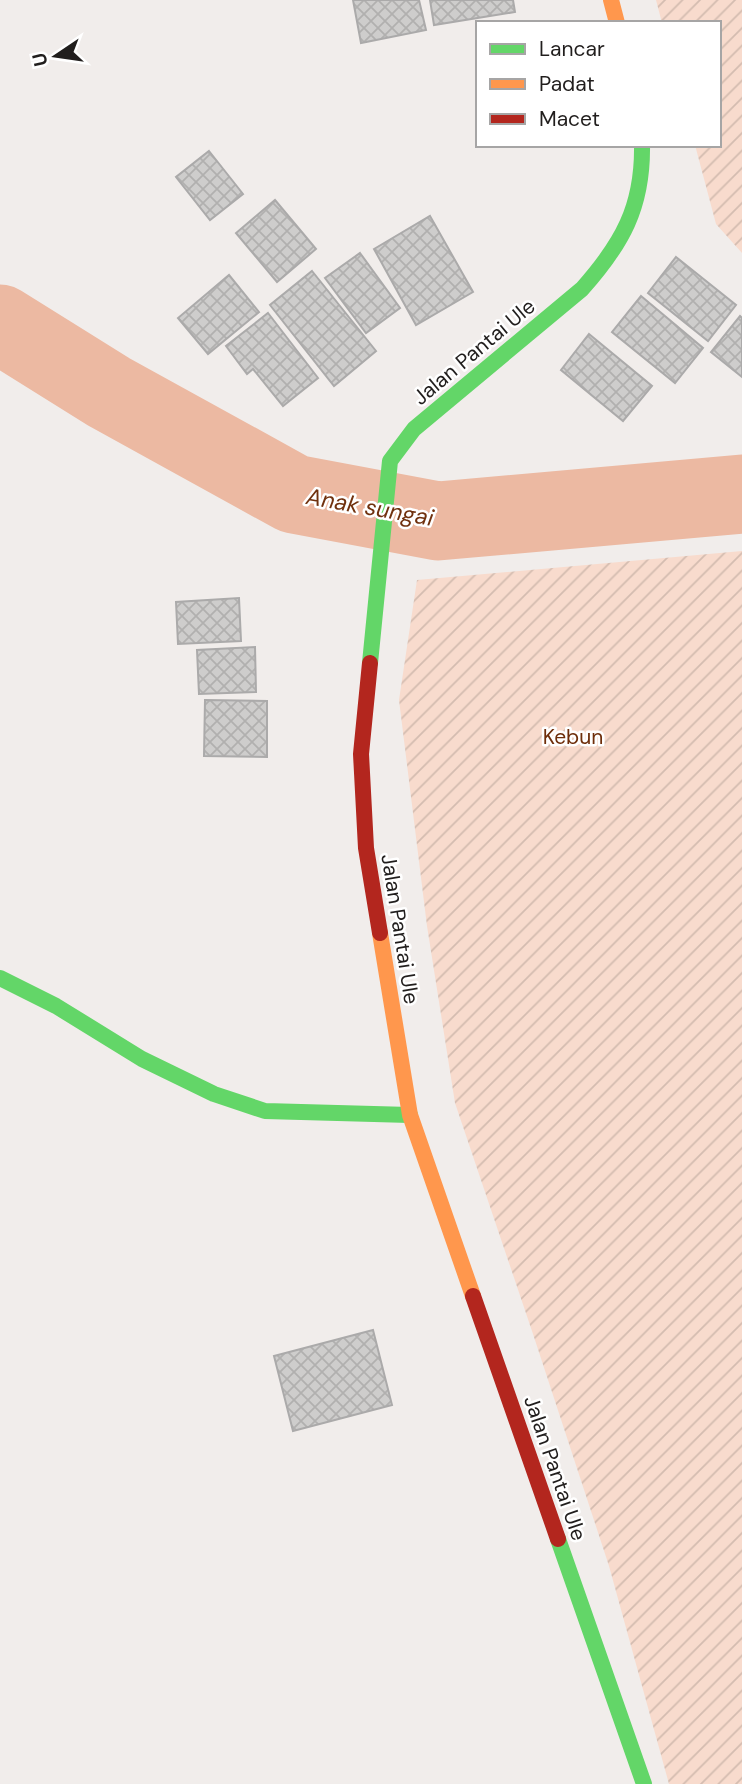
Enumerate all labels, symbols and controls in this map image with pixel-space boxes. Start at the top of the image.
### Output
north arrow [21,21,91,91]
legend [476,21,721,147]
text: Lancar [539,35,605,63]
text: U [26,51,54,69]
text: Padat [539,70,595,98]
text: Macet [539,105,600,133]
street label: Jalan Pantai Ule [407,293,541,411]
water label: Anak sungai [303,481,436,533]
park label: Kebun [543,723,603,751]
street label: Jalan Pantai Ule [374,852,426,1006]
street label: Jalan Pantai Ule [517,1392,593,1544]

